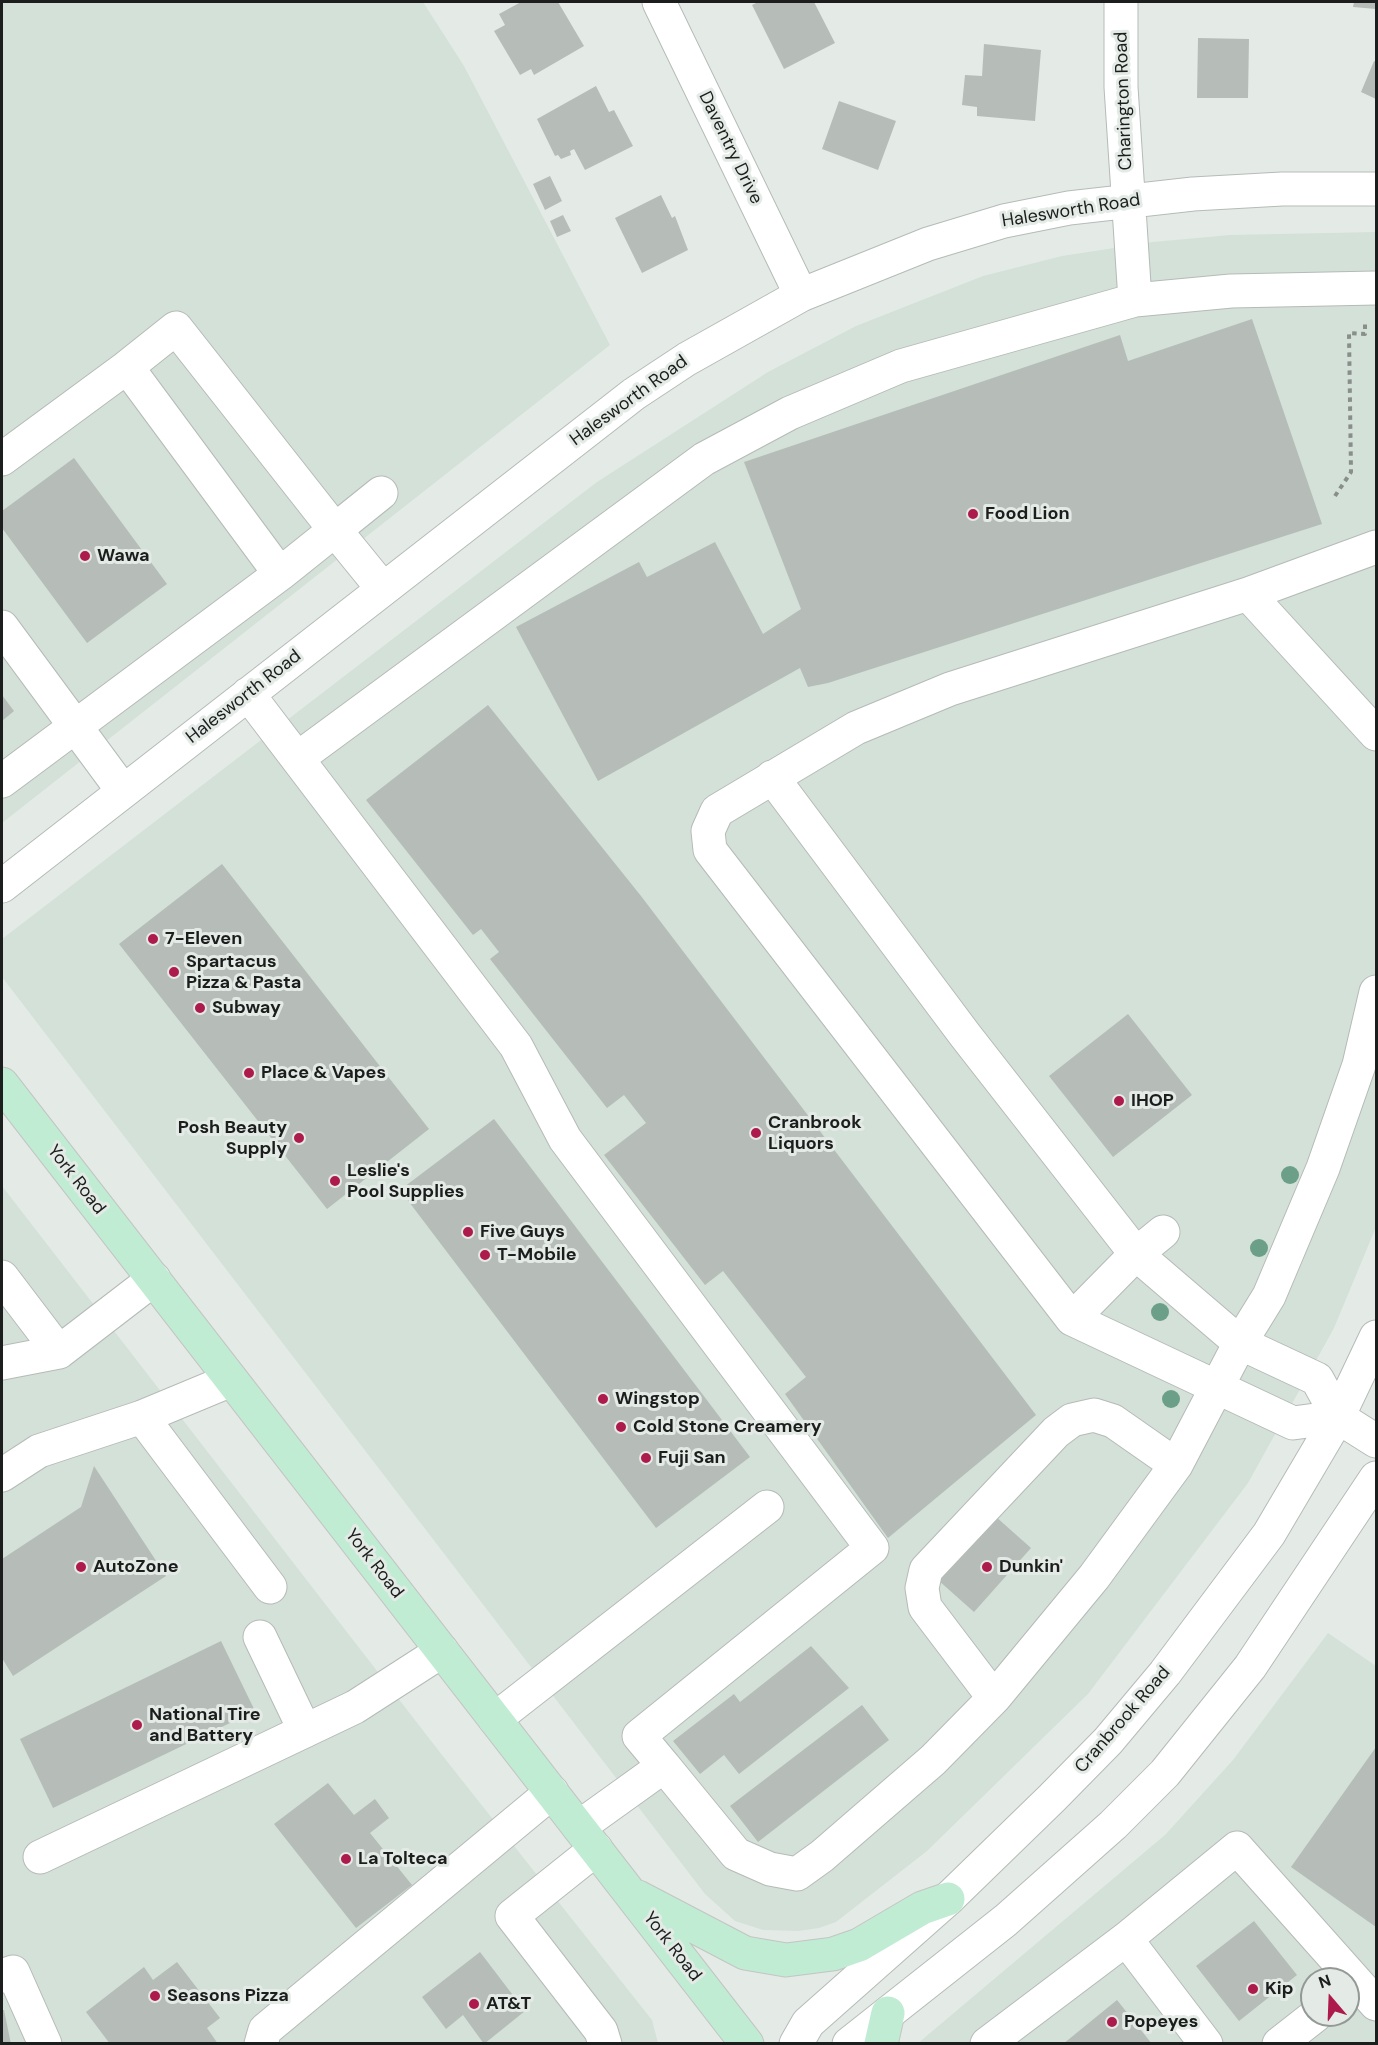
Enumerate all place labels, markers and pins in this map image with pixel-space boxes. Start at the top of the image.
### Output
place label: Food Lion [985,503,1070,525]
marker: Food Lion [966,507,980,521]
place label: Wawa [97,545,150,567]
marker: Wawa [78,549,92,563]
place label: 7-Eleven [165,928,242,950]
marker: 7-Eleven [146,932,160,946]
place label: Spartacus Pizza & Pasta [186,951,301,994]
marker: Spartacus Pizza & Pasta [167,965,181,979]
place label: Subway [212,997,281,1019]
marker: Subway [193,1001,207,1015]
place label: Place & Vapes [261,1062,386,1084]
marker: Place & Vapes [242,1066,256,1080]
place label: IHOP [1131,1090,1174,1112]
marker: IHOP [1112,1094,1126,1108]
place label: Cranbrook Liquors [768,1112,862,1154]
place label: Posh Beauty Supply [178,1117,287,1160]
marker: Cranbrook Liquors [749,1126,763,1140]
marker: Posh Beauty Supply [292,1131,306,1145]
place label: Leslie's Pool Supplies [347,1160,464,1202]
marker: Leslie's Pool Supplies [328,1174,342,1188]
place label: Five Guys [480,1221,565,1243]
marker: Five Guys [461,1225,475,1239]
place label: T-Mobile [497,1244,577,1266]
marker: T-Mobile [478,1248,492,1262]
place label: Wingstop [615,1388,700,1410]
marker: Wingstop [596,1392,610,1406]
place label: Cold Stone Creamery [633,1416,822,1438]
marker: Cold Stone Creamery [614,1420,628,1434]
place label: Fuji San [658,1447,726,1469]
marker: Fuji San [639,1451,653,1465]
place label: AutoZone [93,1556,179,1578]
place label: Dunkin' [999,1556,1063,1578]
marker: AutoZone [74,1560,88,1574]
marker: Dunkin' [980,1560,994,1574]
place label: National Tire and Battery [149,1704,261,1746]
marker: National Tire and Battery [130,1718,144,1732]
place label: La Tolteca [358,1848,448,1870]
marker: La Tolteca [339,1852,353,1866]
place label: Kip [1265,1978,1293,2000]
marker: Kip [1246,1982,1260,1996]
place label: Seasons Pizza [167,1985,289,2007]
marker: Seasons Pizza [148,1989,162,2003]
place label: AT&T [486,1993,531,2015]
marker: AT&T [467,1997,481,2011]
place label: Popeyes [1124,2011,1198,2033]
marker: Popeyes [1105,2015,1119,2029]

